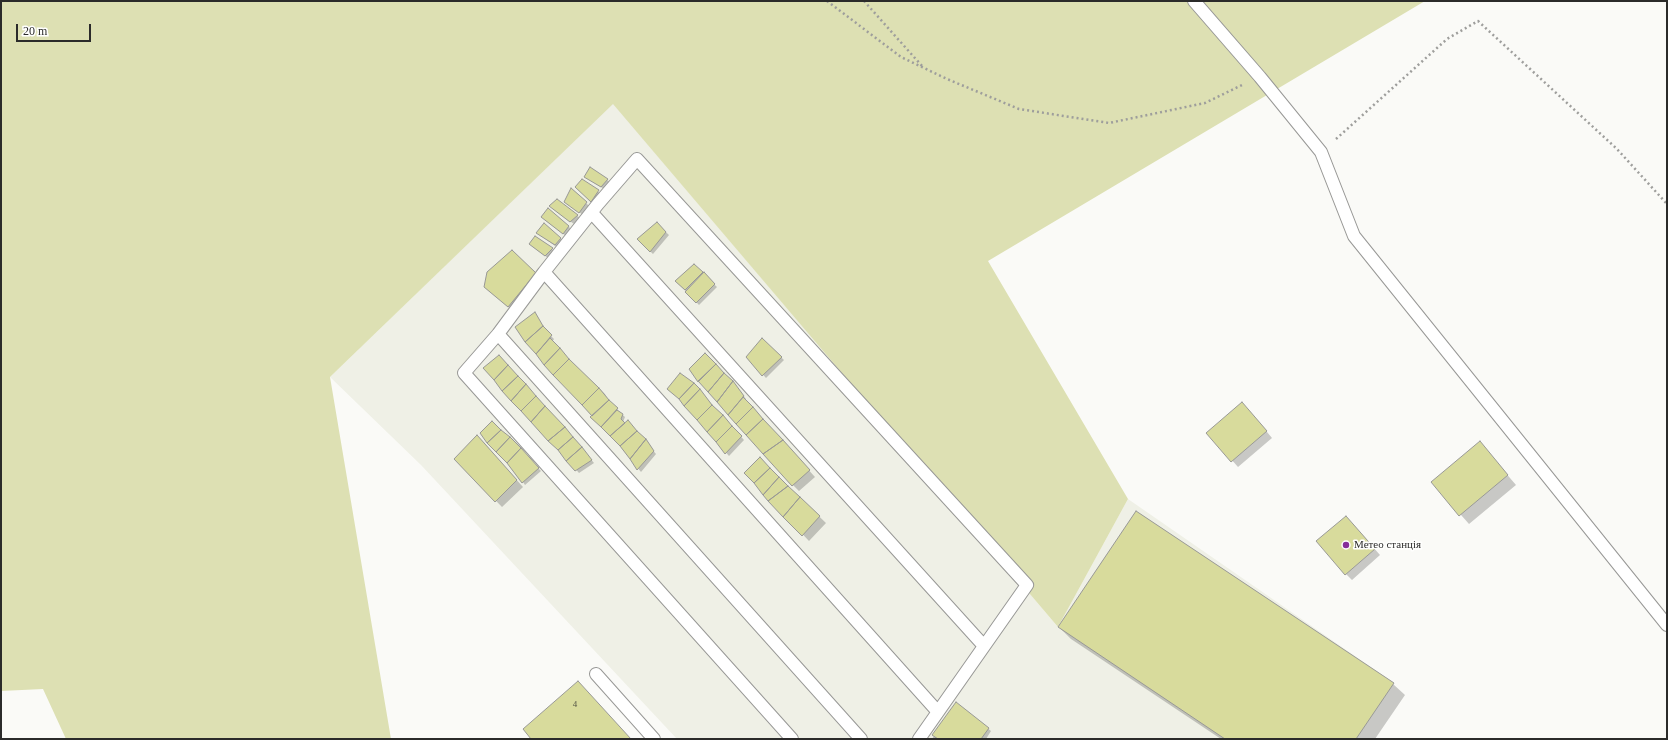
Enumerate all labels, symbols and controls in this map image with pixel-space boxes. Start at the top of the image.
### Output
scale bar [18,16,93,42]
text: 20 m [23,24,47,38]
place label: Метео станція [1354,538,1421,552]
marker: Метео станція [1341,540,1351,550]
house number: 4 [573,700,577,710]

